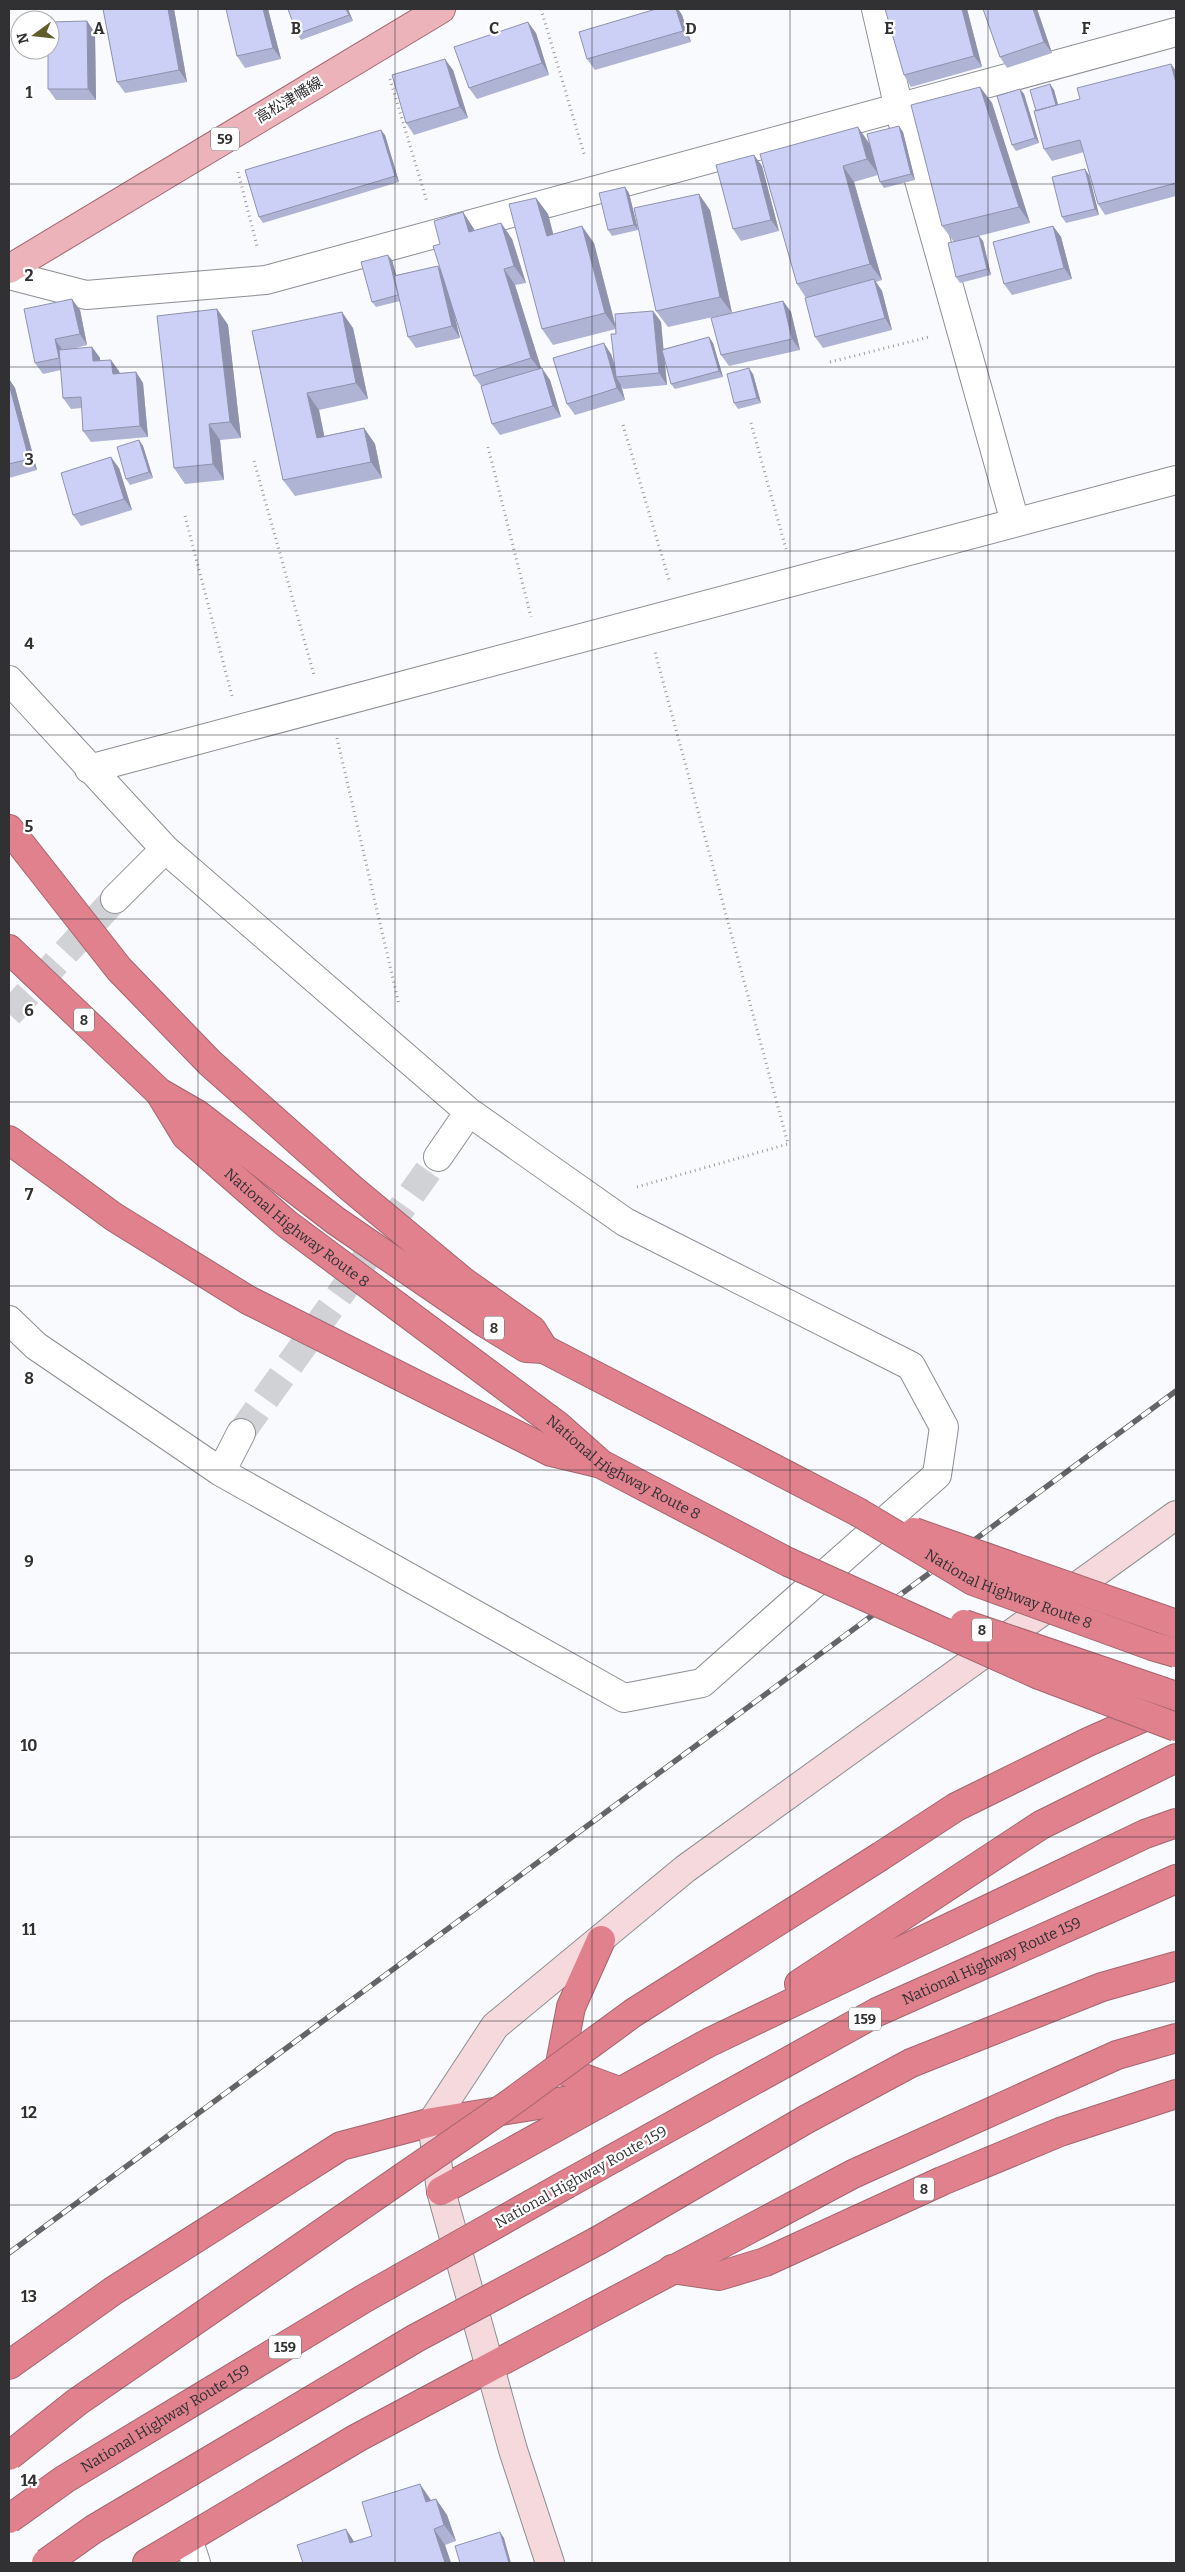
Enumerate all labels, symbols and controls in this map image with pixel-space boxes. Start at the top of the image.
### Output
north arrow [10,10,60,60]
text: A [93,19,105,38]
text: B [291,19,301,38]
text: C [489,19,499,38]
text: D [685,19,697,38]
text: E [884,19,894,38]
text: F [1082,19,1091,38]
text: N [13,31,33,46]
street label: 高松津幡線 [252,73,326,127]
text: 1 [26,83,33,102]
road number: 59 [211,128,239,150]
text: 2 [24,266,34,285]
text: 3 [24,450,34,469]
text: 4 [24,634,34,653]
text: 5 [25,817,34,836]
text: 6 [24,1001,34,1020]
road number: 8 [74,1008,94,1032]
street label: National Highway Route 8 [221,1165,373,1291]
text: 7 [25,1185,34,1204]
road number: 8 [484,1316,504,1340]
text: 8 [24,1369,34,1388]
street label: National Highway Route 8 [543,1411,703,1523]
street label: National Highway Route 8 [923,1543,1095,1633]
text: 9 [24,1552,34,1571]
road number: 8 [972,1618,992,1642]
text: 10 [20,1736,38,1755]
street label: National Highway Route 159 [899,1913,1084,2009]
text: 11 [22,1920,36,1939]
road number: 159 [849,2008,881,2030]
text: 12 [21,2103,37,2122]
street label: National Highway Route 159 [492,2122,670,2232]
road number: 8 [914,2178,934,2200]
text: 13 [21,2287,37,2306]
road number: 159 [269,2336,301,2358]
street label: National Highway Route 159 [78,2361,253,2476]
text: 14 [21,2471,38,2490]

